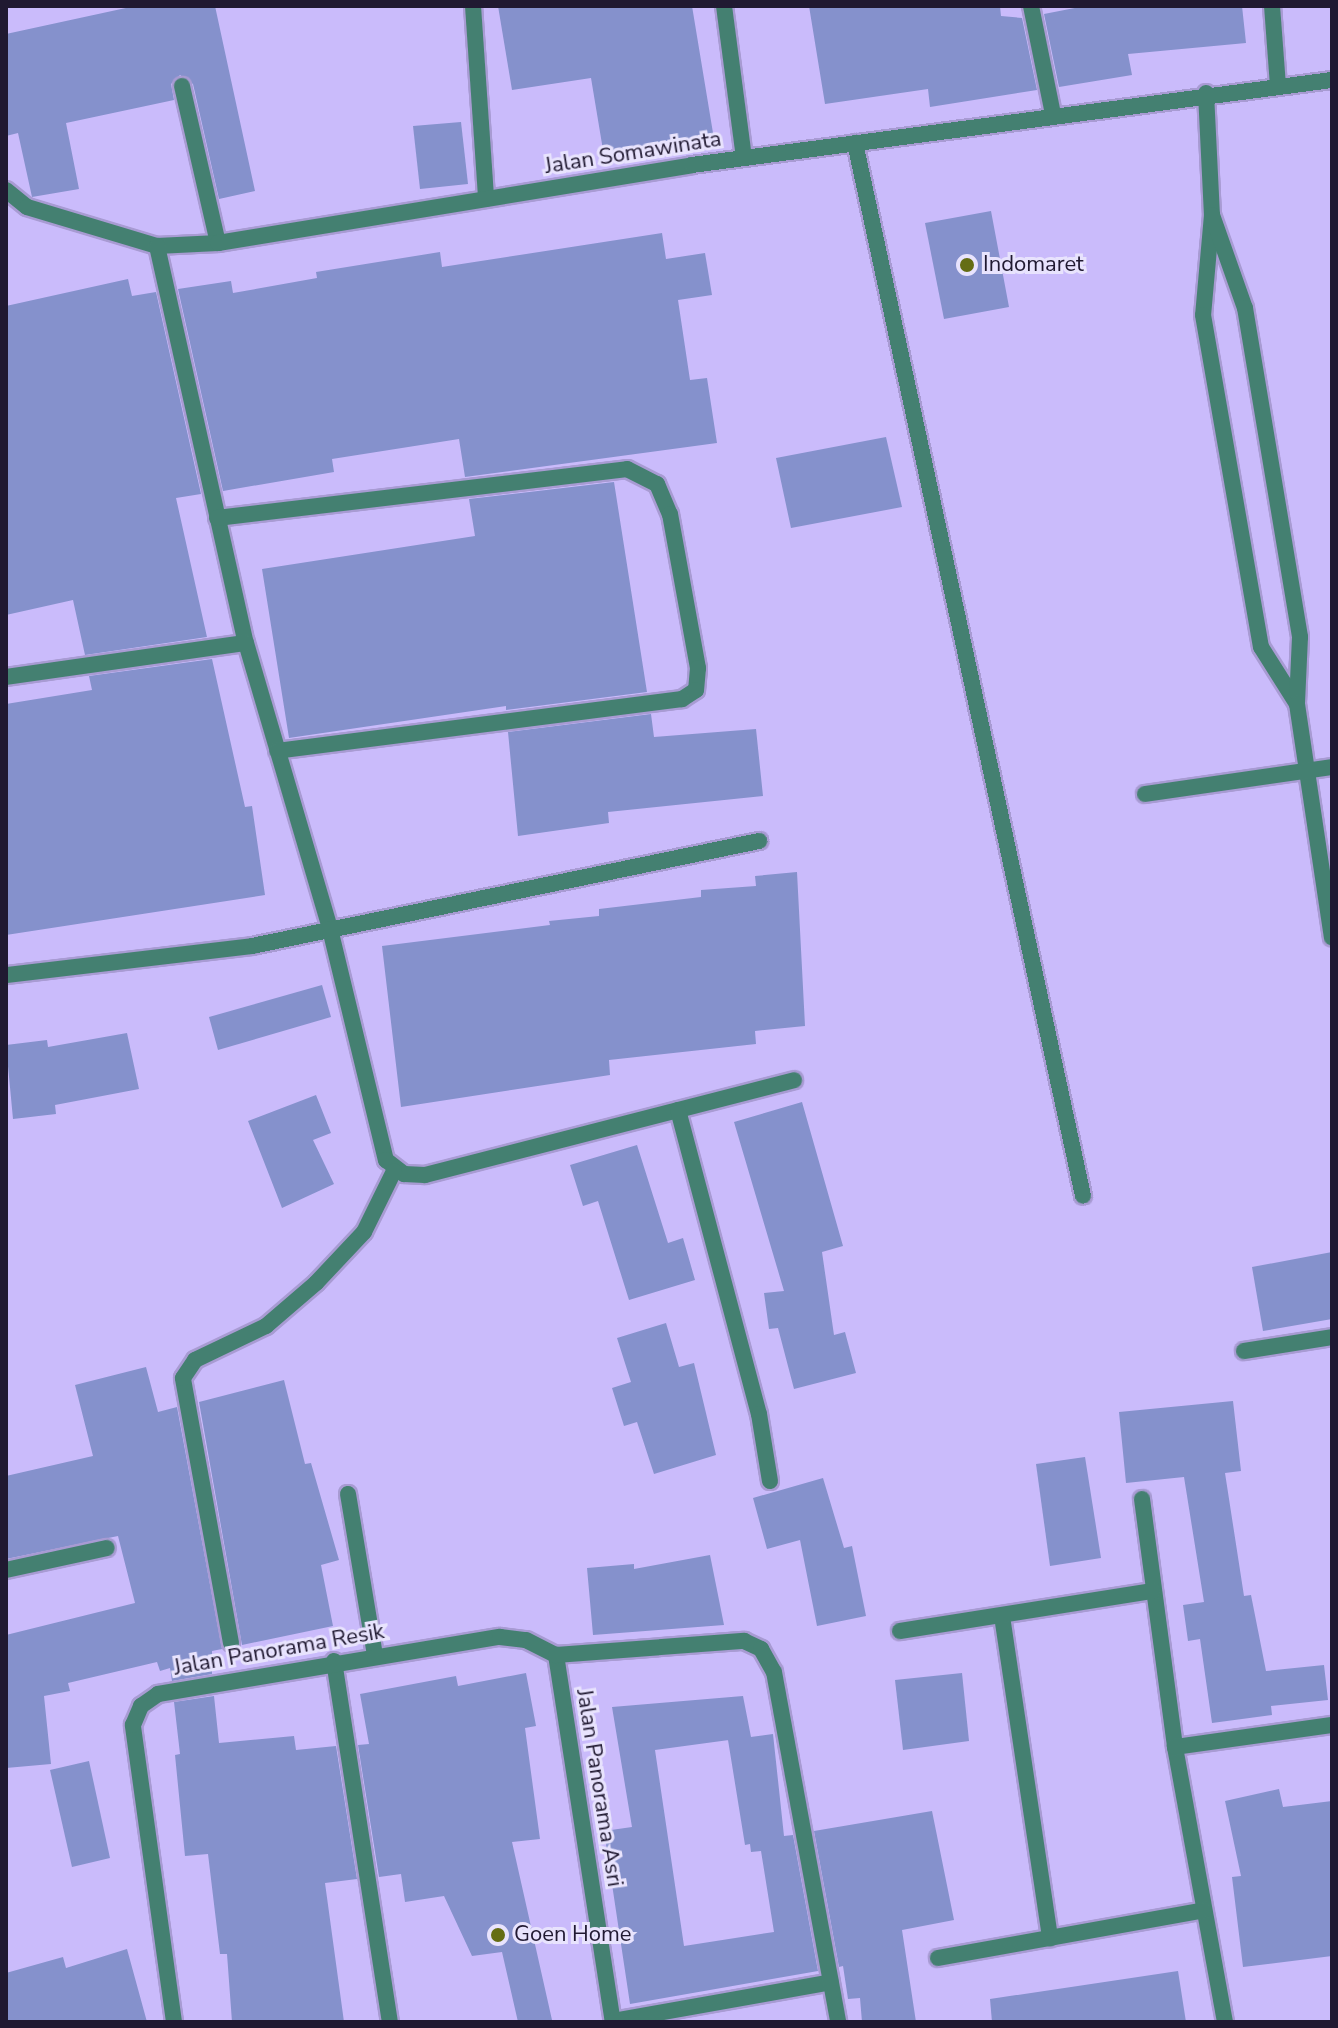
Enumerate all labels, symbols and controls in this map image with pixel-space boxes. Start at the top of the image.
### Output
street label: Jalan Somawinata [543,126,723,180]
place label: Indomaret [983,252,1084,278]
marker: Indomaret [958,256,976,274]
street label: Jalan Panorama Resik [172,1618,386,1682]
street label: Jalan Panorama Asri [570,1687,628,1889]
place label: Goen Home [514,1922,632,1948]
marker: Goen Home [489,1926,507,1944]

